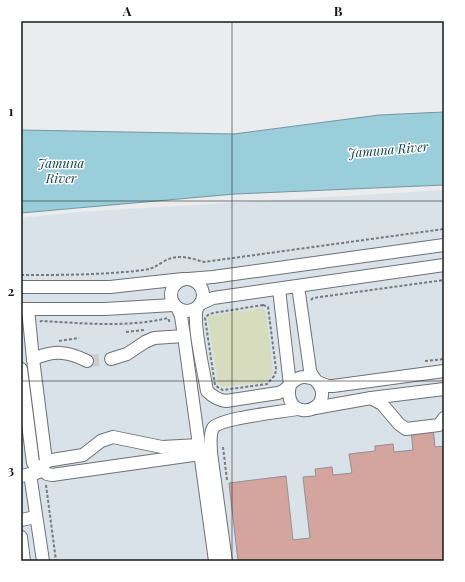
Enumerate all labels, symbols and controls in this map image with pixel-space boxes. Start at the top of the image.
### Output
text: A [122,2,132,19]
text: B [334,2,343,19]
text: 1 [9,102,14,119]
water label: Jamuna River [347,137,429,161]
water label: Jamuna River [38,154,85,186]
text: 2 [8,282,15,299]
text: 3 [8,461,14,478]

